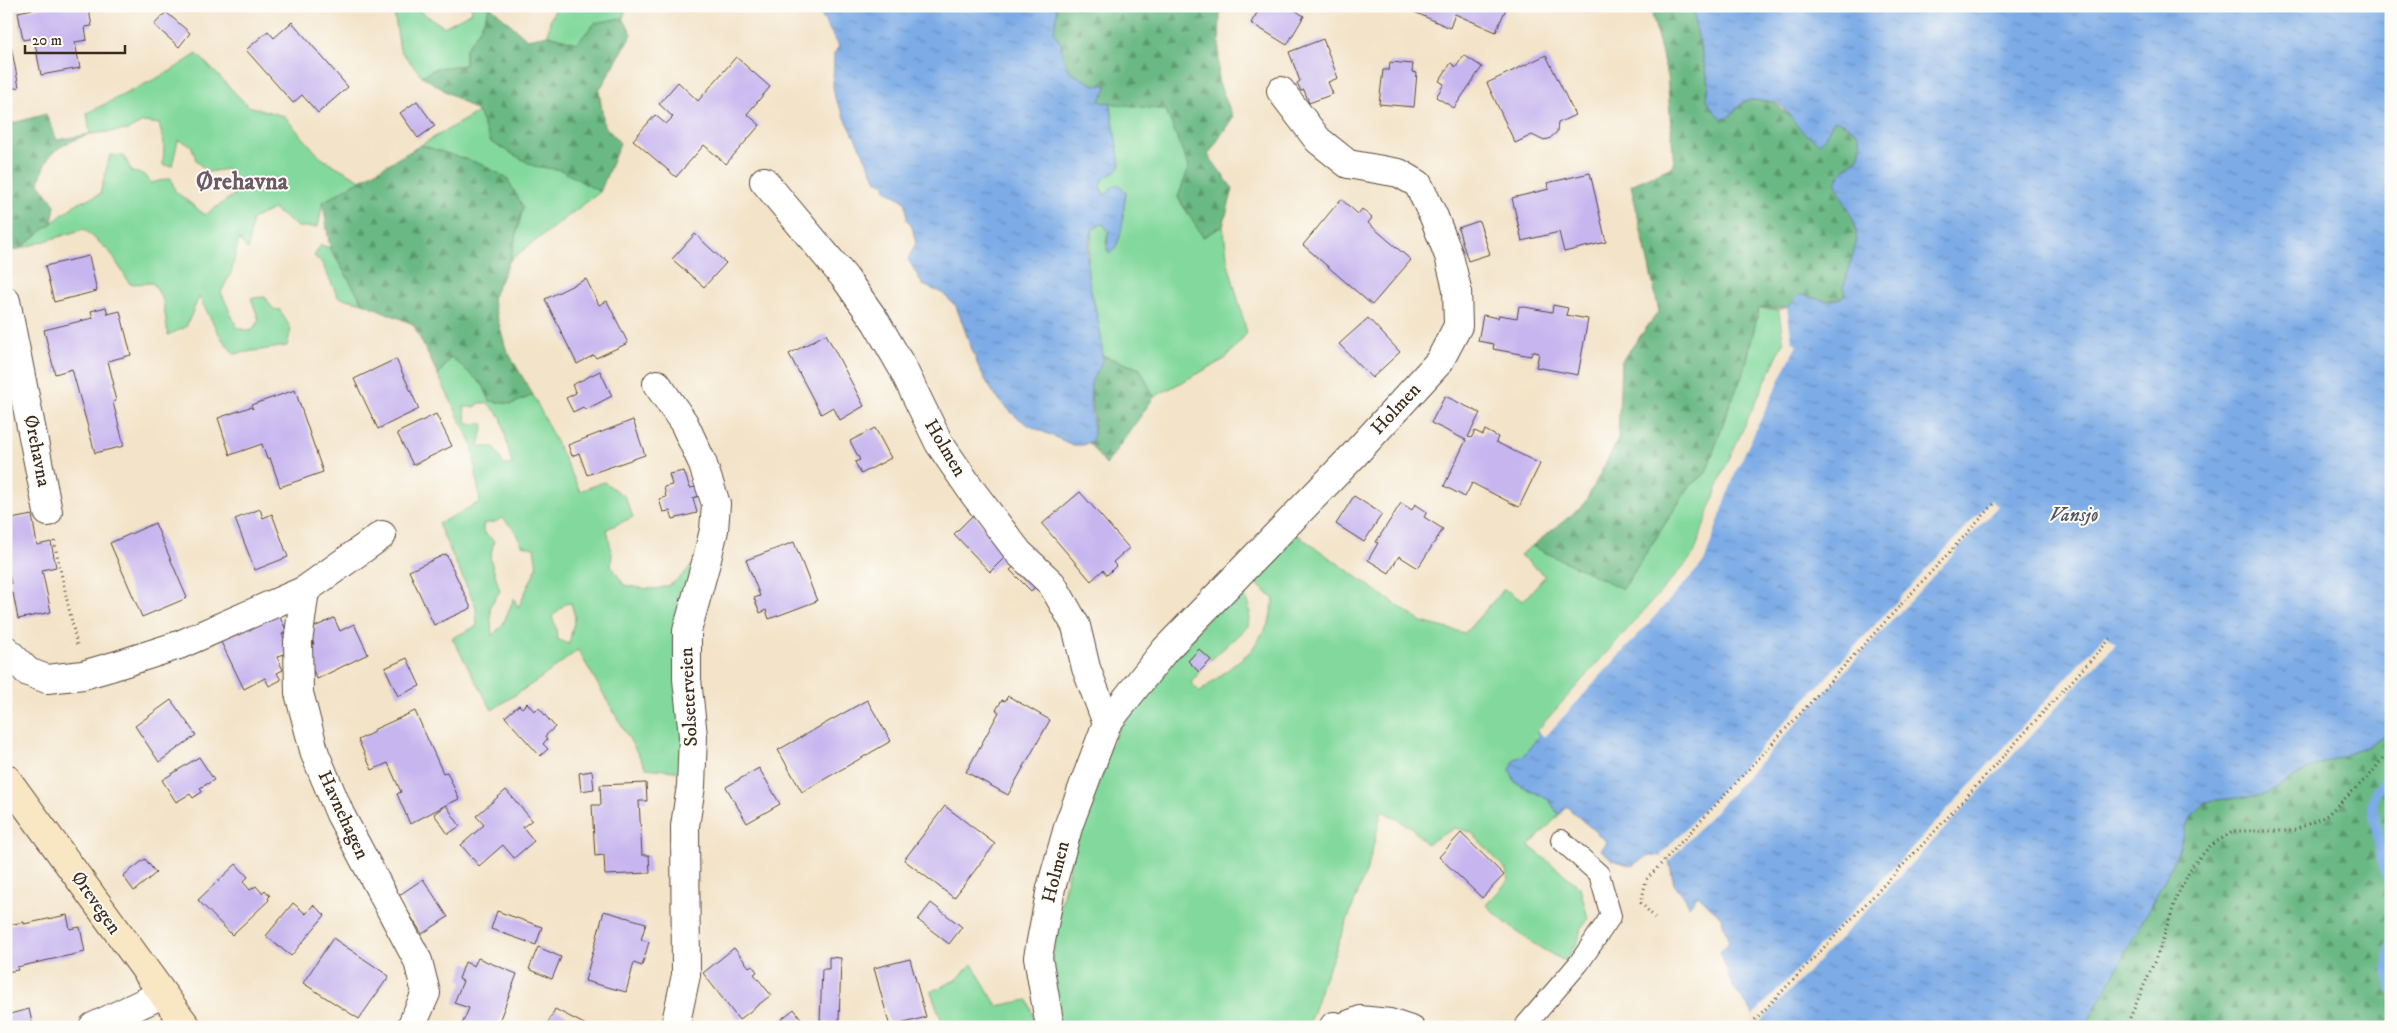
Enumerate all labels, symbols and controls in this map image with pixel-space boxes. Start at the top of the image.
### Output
scale bar [25,22,125,54]
text: 20 m [32,31,62,50]
district label: Ørehavna [196,167,289,197]
street label: Holmen [1366,378,1426,440]
street label: Ørehavna [19,413,55,489]
street label: Holmen [919,415,971,481]
water label: Vansjø [2049,503,2099,528]
street label: Solseterveien [675,647,703,747]
street label: Havnehagen [312,767,374,863]
street label: Holmen [1037,839,1075,905]
street label: Ørevegen [66,867,126,939]

